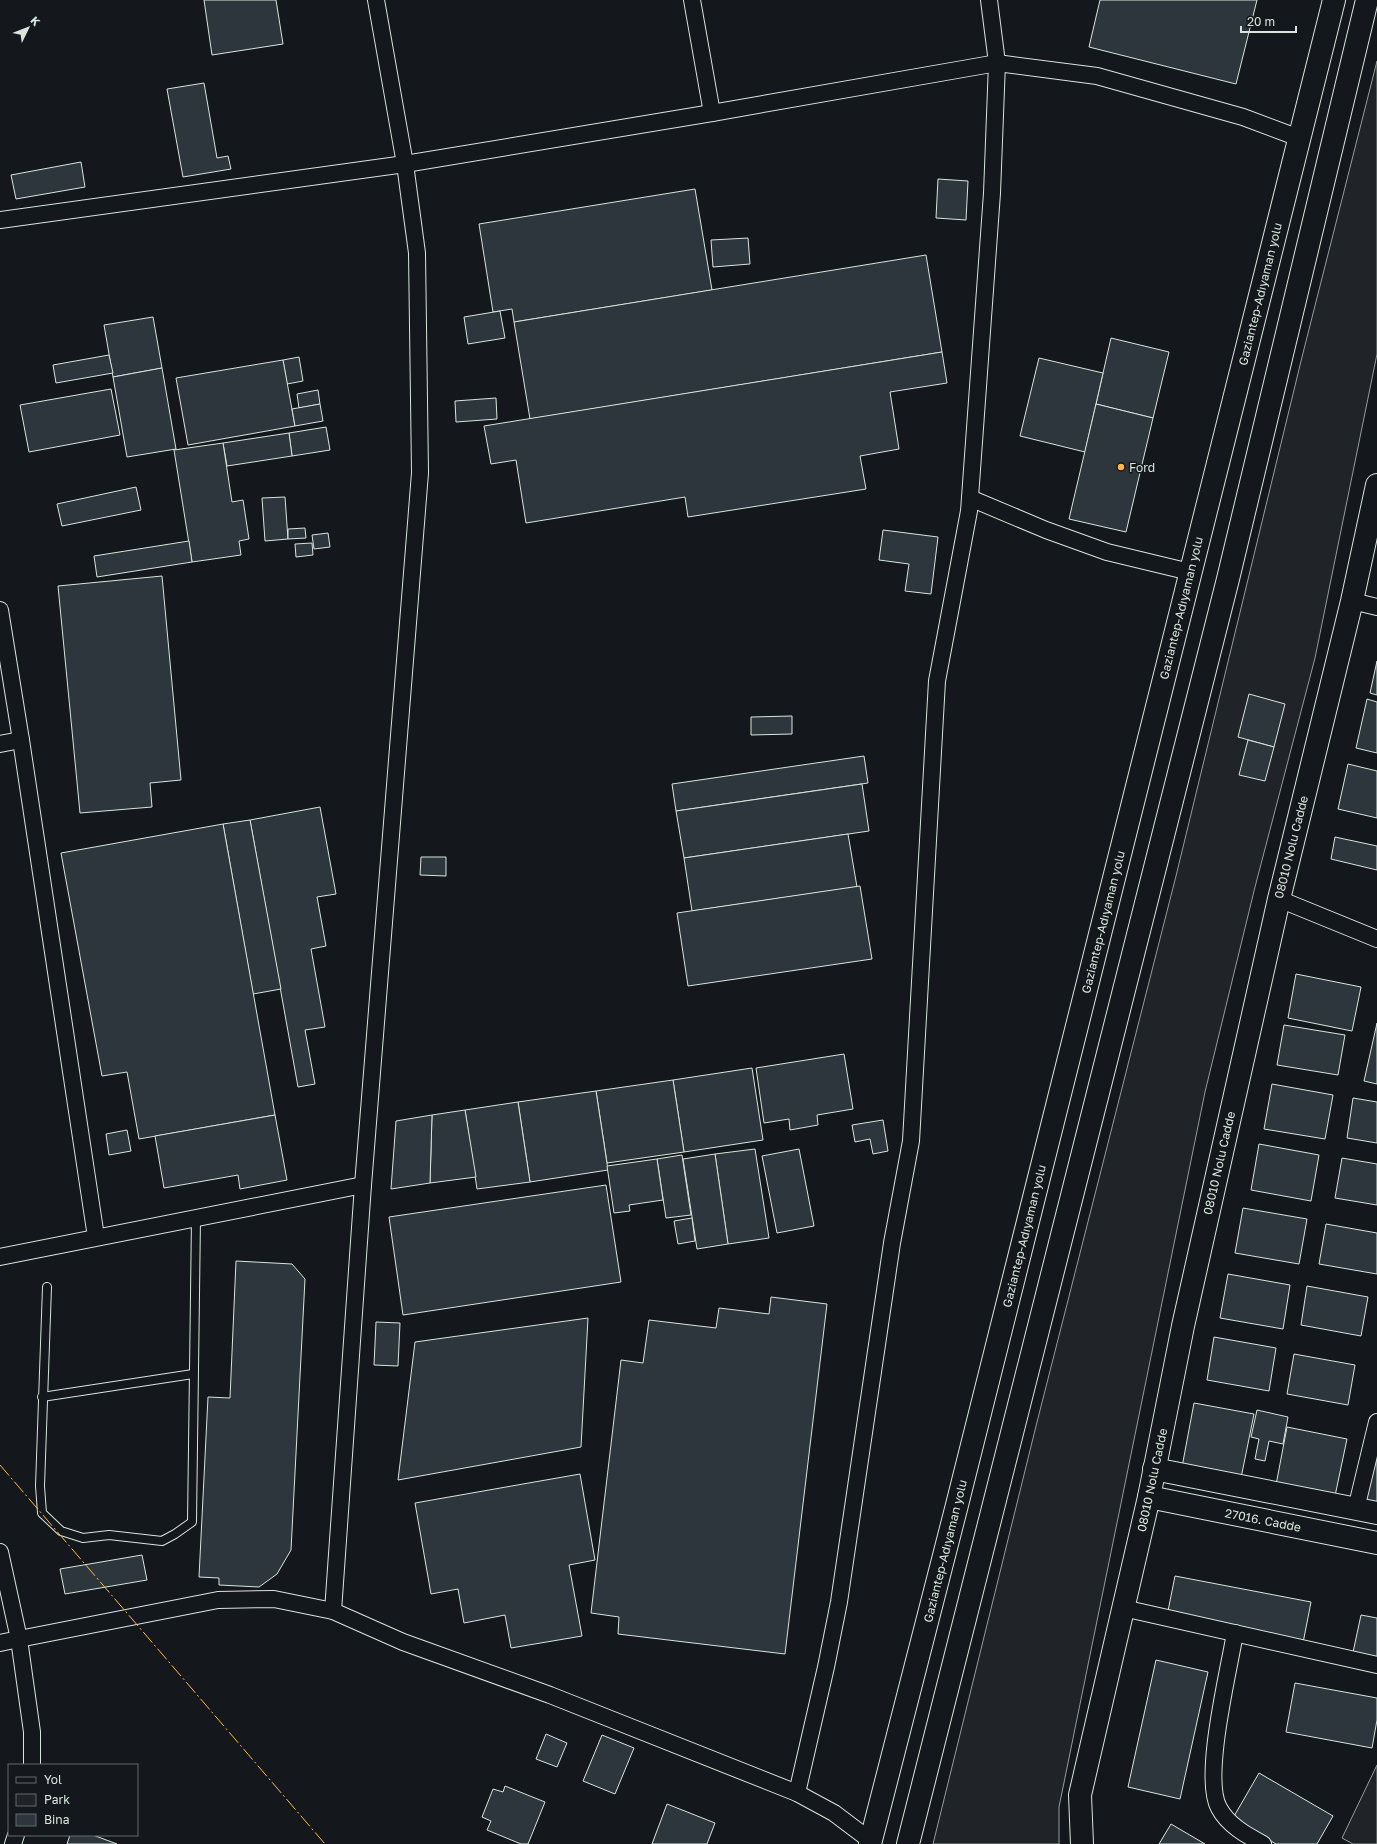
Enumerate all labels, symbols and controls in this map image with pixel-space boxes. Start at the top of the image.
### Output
north arrow [8,8,48,48]
scale bar [1241,8,1296,34]
text: K [28,13,43,28]
text: 20 m [1247,14,1275,29]
street label: Gaziantep-Adıyaman yolu [1235,221,1285,367]
place label: Ford [1129,460,1155,475]
marker: Ford [1116,462,1126,472]
street label: Gaziantep-Adıyaman yolu [1156,535,1206,681]
street label: 08010 Nolu Cadde [1271,794,1311,900]
street label: Gaziantep-Adıyaman yolu [1078,849,1128,995]
street label: 08010 Nolu Cadde [1200,1110,1238,1216]
street label: Gaziantep-Adıyaman yolu [999,1163,1049,1309]
street label: 08010 Nolu Cadde [1134,1427,1170,1533]
street label: Gaziantep-Adıyaman yolu [920,1478,970,1624]
street label: 27016. Cadde [1224,1505,1302,1535]
legend [8,1764,138,1836]
text: Yol [44,1772,62,1787]
text: Park [44,1792,70,1807]
text: Bina [44,1812,69,1827]

